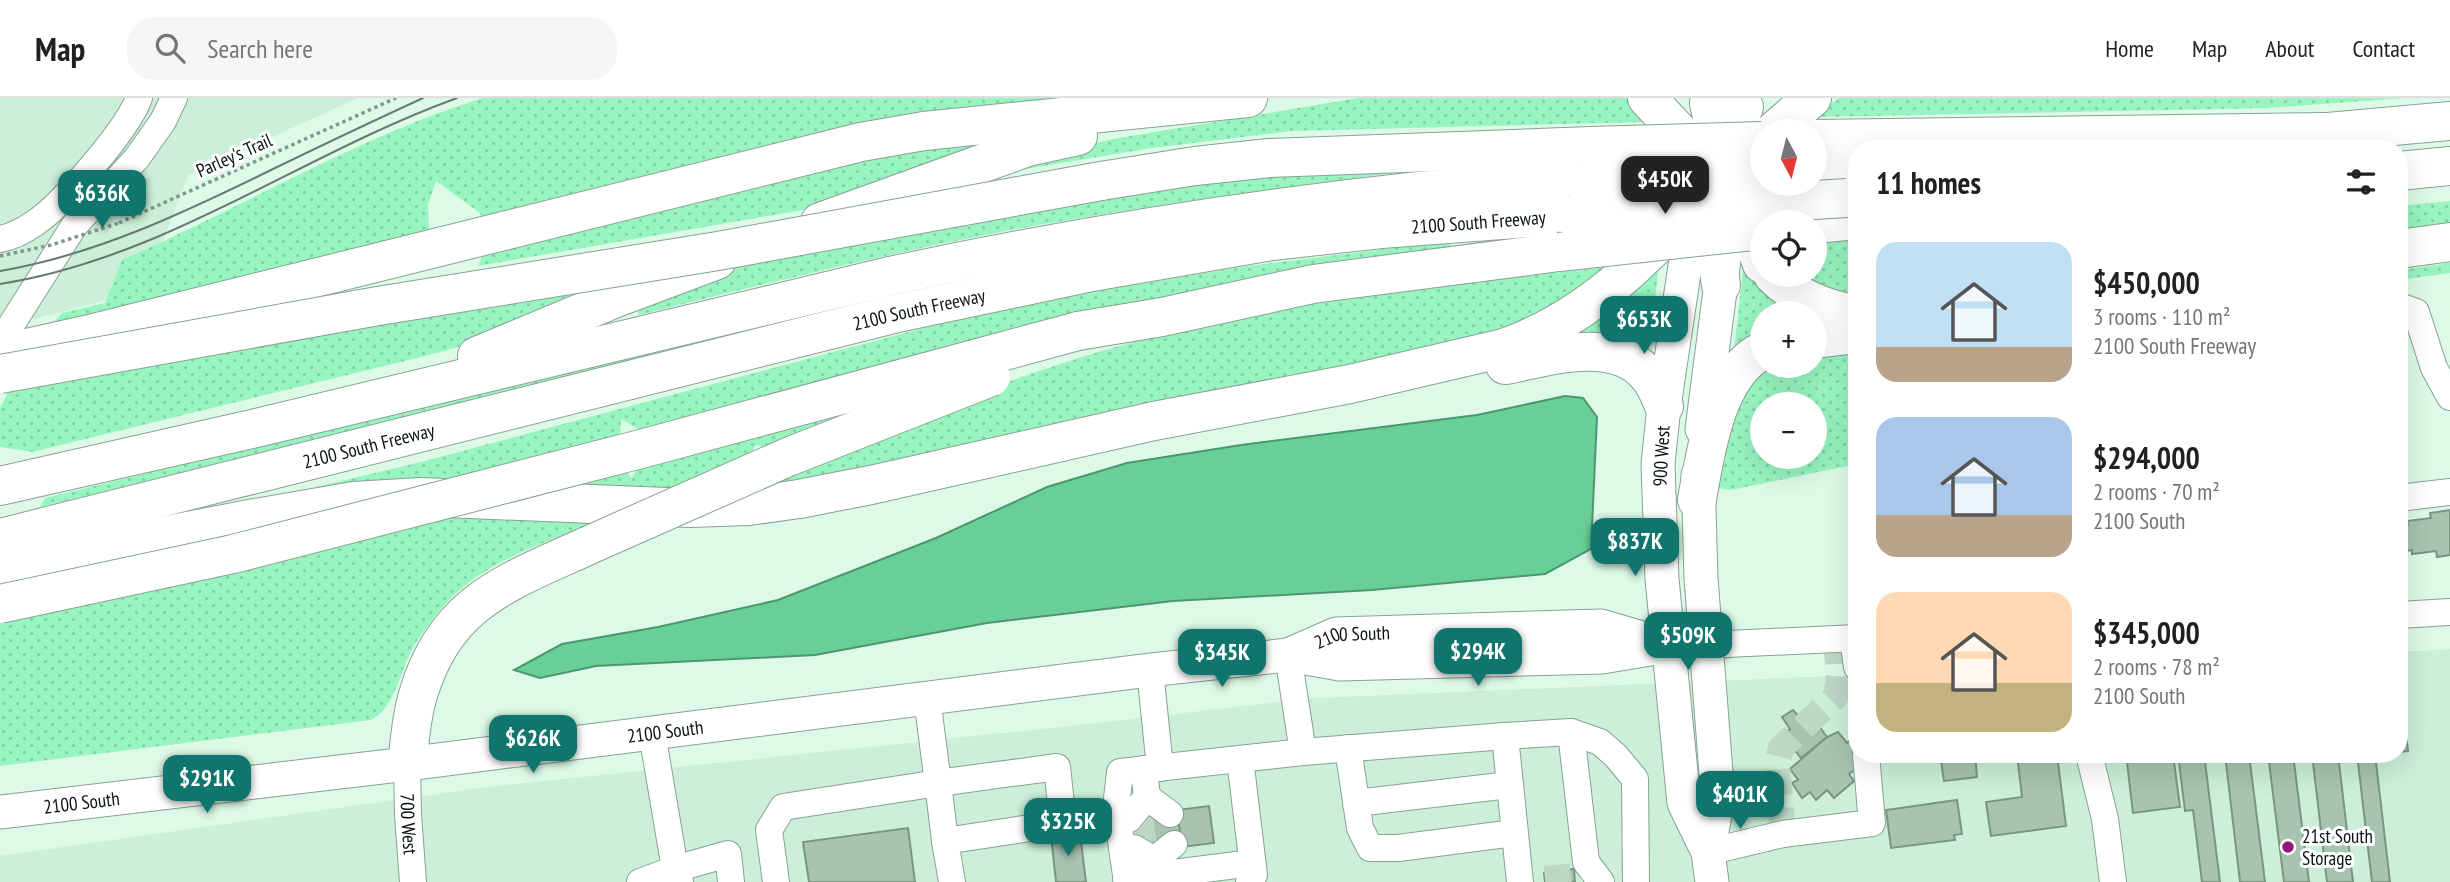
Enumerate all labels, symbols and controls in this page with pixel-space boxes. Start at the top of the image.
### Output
search box [127,17,617,80]
text: Map [35,27,85,70]
icon: search [151,29,189,67]
text: Search here [207,32,313,65]
text: Home [2105,33,2154,64]
text: Map [2192,33,2227,64]
text: About [2265,33,2314,64]
text: Contact [2352,33,2415,64]
north arrow [1750,119,1827,196]
map controls [1750,119,1827,469]
street label: Parley's Trail [192,127,276,182]
pin: $450K [1616,156,1714,216]
text: 11 homes [1876,163,1981,202]
icon: filters [2342,163,2380,201]
text: $450K [1637,164,1693,193]
pin: $636K [53,170,151,230]
text: $636K [74,178,130,207]
street label: 2100 South Freeway [1410,205,1547,239]
button: locate [1750,210,1827,287]
text: $450,000 [2093,263,2200,302]
icon: home [1932,270,2016,354]
street label: 2100 South Freeway [850,283,988,336]
pin: $653K [1595,296,1693,356]
button: + [1750,301,1827,378]
text: 3 rooms · 110 m² [2093,302,2230,331]
text: $653K [1616,304,1672,333]
text: 2100 South Freeway [2093,331,2256,360]
button: − [1750,392,1827,469]
street label: 2100 South Freeway [300,417,438,474]
street label: 900 West [1647,424,1675,487]
text: $294,000 [2093,438,2200,477]
icon: home [1932,445,2016,529]
text: 2 rooms · 70 m² [2093,477,2220,506]
text: 2100 South [2093,506,2185,535]
pin: $837K [1586,518,1684,578]
text: $837K [1607,526,1663,555]
pin: $509K [1639,612,1737,672]
text: $345,000 [2093,613,2200,652]
street label: 2100 South [1310,620,1390,654]
text: $509K [1660,620,1716,649]
icon: home [1932,620,2016,704]
pin: $294K [1429,628,1527,688]
pin: $345K [1173,630,1271,689]
text: $294K [1450,636,1506,665]
text: $345K [1194,637,1250,666]
text: 2 rooms · 78 m² [2093,652,2220,681]
text: 2100 South [2093,681,2185,710]
street label: 2100 South [626,715,705,748]
pin: $626K [484,716,582,775]
text: $626K [505,723,561,752]
pin: $291K [158,756,256,815]
text: $291K [179,763,235,792]
pin: $401K [1691,772,1789,831]
text: $401K [1712,779,1768,808]
street label: 2100 South [42,786,121,819]
street label: 700 West [396,793,423,856]
pin: $325K [1019,798,1117,858]
text: $325K [1040,806,1096,835]
place label: 21st South Storage [2302,824,2373,870]
marker: 21st South Storage [2280,839,2296,855]

